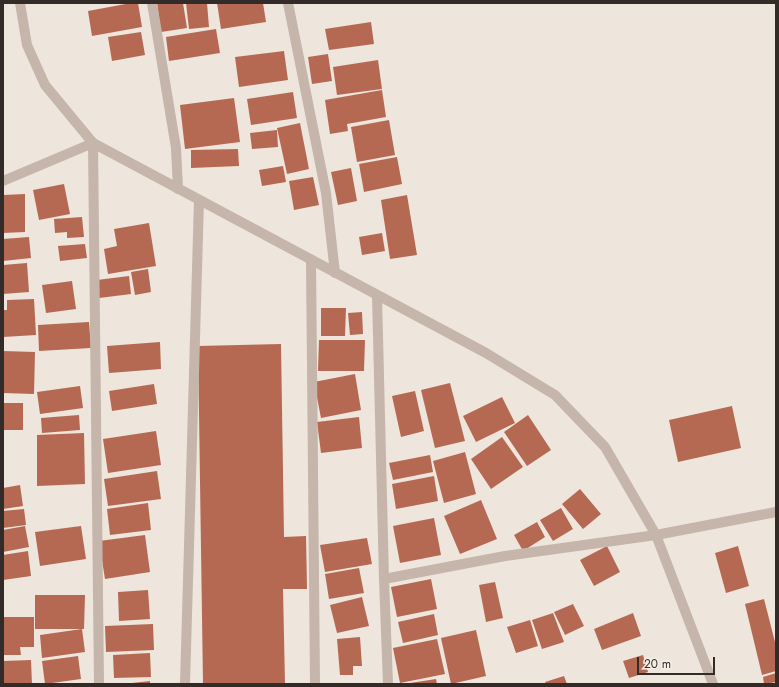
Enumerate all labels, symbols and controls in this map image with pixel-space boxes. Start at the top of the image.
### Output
scale bar [639,649,717,675]
text: 20 m [644,655,671,673]

